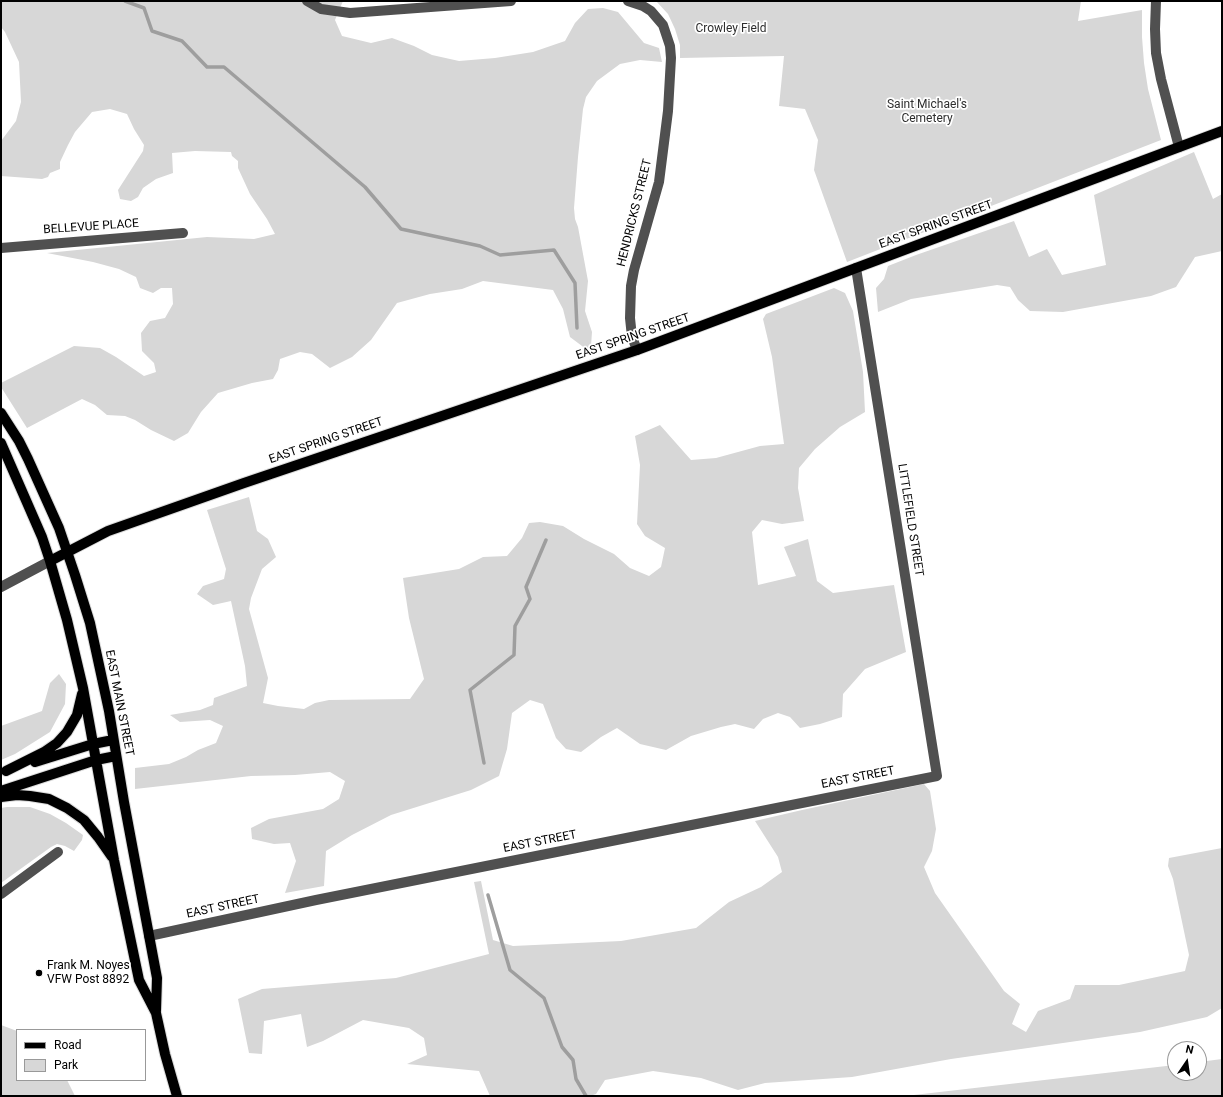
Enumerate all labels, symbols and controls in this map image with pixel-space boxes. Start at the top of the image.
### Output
park label: Crowley Field [695,22,767,36]
park label: Saint Michael's Cemetery [887,98,967,126]
street label: HENDRICKS STREET [615,158,655,268]
street label: EAST SPRING STREET [877,198,995,252]
street label: BELLEVUE PLACE [43,216,139,238]
street label: EAST SPRING STREET [574,311,692,363]
street label: EAST SPRING STREET [267,415,385,467]
street label: LITTLEFIELD STREET [894,463,926,577]
street label: EAST MAIN STREET [102,649,136,757]
street label: EAST STREET [820,764,896,792]
street label: EAST STREET [502,828,578,856]
street label: EAST STREET [185,892,261,922]
place label: Frank M. Noyes VFW Post 8892 [47,959,130,987]
marker: Frank M. Noyes VFW Post 8892 [34,968,44,978]
legend [16,1029,146,1081]
text: Road [54,1038,82,1052]
north arrow [1167,1041,1207,1081]
text: N [1184,1043,1195,1057]
text: Park [54,1058,78,1072]

